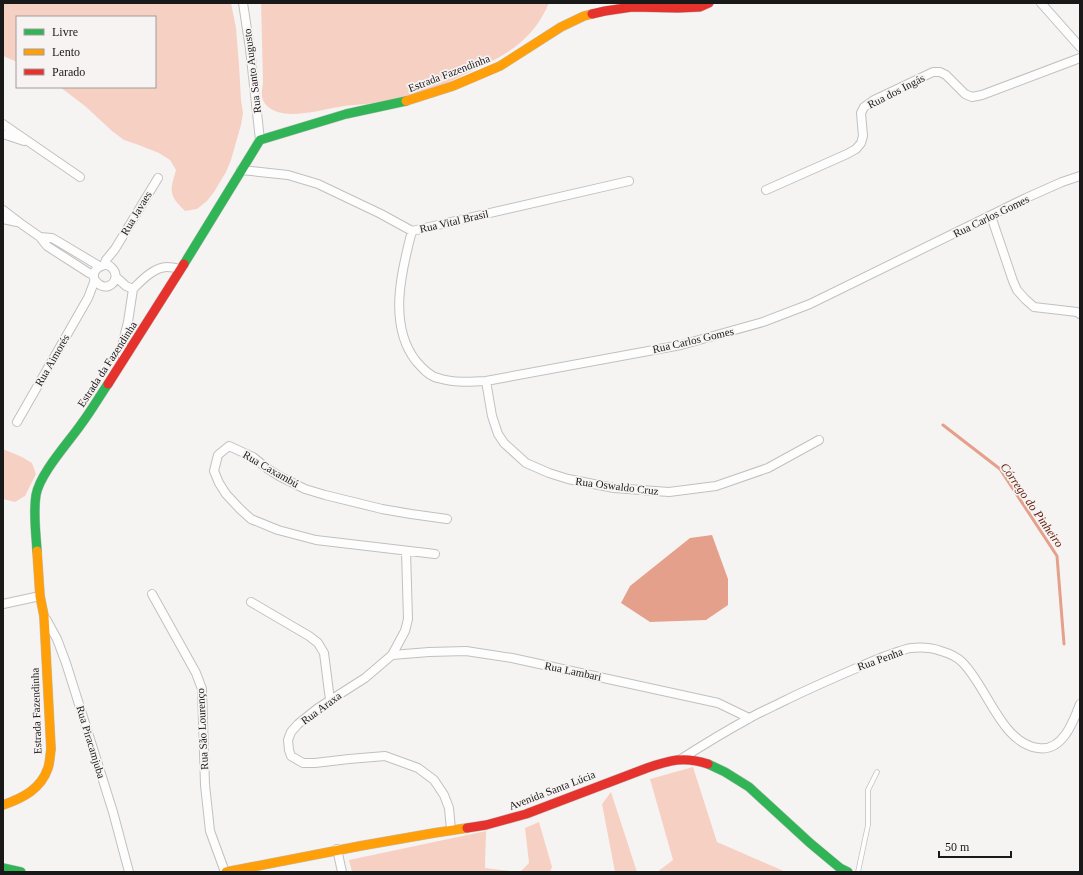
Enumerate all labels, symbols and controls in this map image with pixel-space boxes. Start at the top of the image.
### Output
legend [16,16,156,88]
text: Livre [52,25,78,39]
street label: Rua Santo Augusto [241,28,263,114]
text: Lento [52,45,80,59]
street label: Estrada Fazendinha [407,52,492,94]
text: Parado [52,65,85,79]
street label: Rua dos Ingás [866,72,926,110]
street label: Rua Javaes [118,189,154,237]
street label: Rua Carlos Gomes [951,192,1031,240]
street label: Rua Vital Brasil [418,207,490,235]
street label: Estrada da Fazendinha [75,319,139,409]
street label: Rua Carlos Gomes [651,325,735,355]
street label: Rua Aimorés [32,332,72,388]
street label: Rua Caxambú [241,448,302,490]
water label: Córrego do Pinheiro [998,460,1066,550]
street label: Rua Oswaldo Cruz [575,475,659,497]
street label: Rua Penha [856,645,904,673]
street label: Rua Lambari [544,659,602,683]
street label: Estrada Fazendinha [28,667,44,754]
street label: Rua São Lourenço [194,687,210,770]
street label: Rua Araxa [299,689,344,727]
street label: Rua Piracamjuba [74,704,108,780]
street label: Avenida Santa Lúcia [507,768,597,812]
scale bar [939,833,1011,859]
text: 50 m [945,840,970,854]

